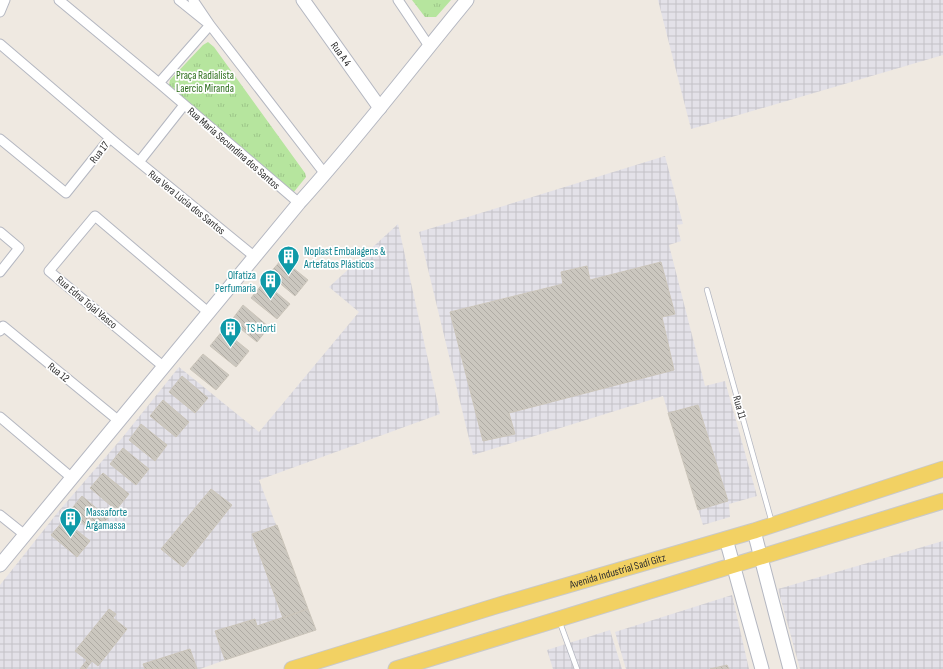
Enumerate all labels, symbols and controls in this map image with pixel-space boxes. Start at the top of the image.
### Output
street label: Rua A 4 [328,39,354,69]
park label: Praça Radialista Laercio Miranda [176,69,234,95]
street label: Rua Maria Secundina dos Santos [185,105,283,192]
street label: Rua 17 [87,138,112,166]
street label: Rua Vera Lúcia dos Santos [146,167,228,237]
building icon: Noplast Embalagens & Artefatos Plásticos [276,244,302,277]
place label: Noplast Embalagens & Artefatos Plásticos [303,245,386,271]
building icon: Olfatiza Perfumaria [258,268,284,301]
place label: Olfatiza Perfumaria [215,269,256,295]
street label: Rua Edna Tojal Vasco [54,273,120,332]
building icon: TS Horti [217,315,243,348]
place label: TS Horti [246,322,276,335]
street label: Rua 12 [45,360,73,385]
street label: Rua 11 [730,394,749,420]
building icon: Massaforte Argamassa [57,505,83,538]
place label: Massaforte Argamassa [85,506,127,532]
street label: Avenida Industrial Sadi Gitz [567,551,667,592]

